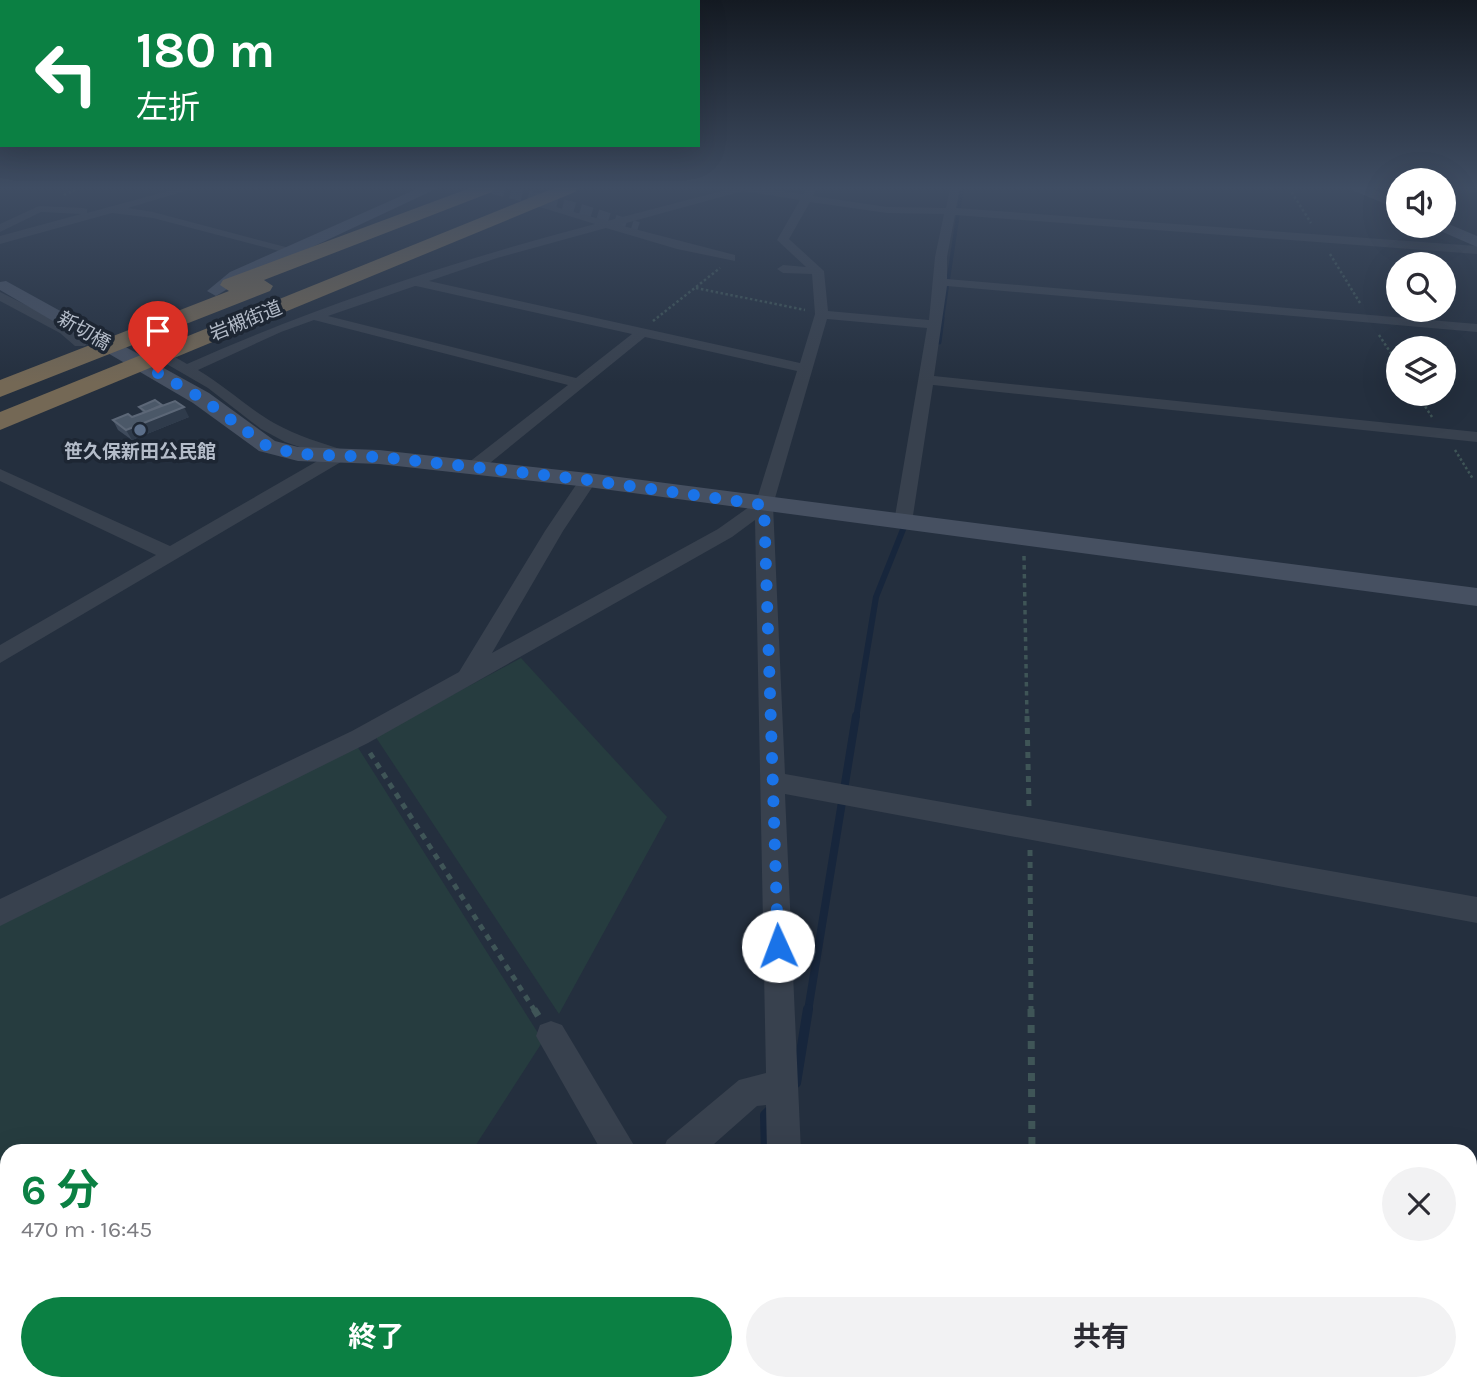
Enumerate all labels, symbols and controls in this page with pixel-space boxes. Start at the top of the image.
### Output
text: 180 m [136,22,275,79]
icon: left [21,28,112,119]
text: 左折 [136,89,200,126]
map controls [1386,168,1456,406]
button: sound [1386,168,1456,238]
button: search [1386,252,1456,322]
street label: 岩槻街道 [207,297,285,345]
pin [128,301,188,373]
street label: 新切橋 [54,307,114,355]
icon: arrive [139,312,177,350]
button: layers [1386,336,1456,406]
marker: 笹久保新田公民館 [132,422,148,438]
place label: 笹久保新田公民館 [64,441,216,463]
position arrow [741,909,815,983]
text: 6 分 [21,1165,99,1215]
button: close [1382,1167,1456,1241]
text: 470 m · 16:45 [21,1216,152,1243]
button: 終了 [21,1297,732,1377]
button: 共有 [746,1297,1456,1377]

